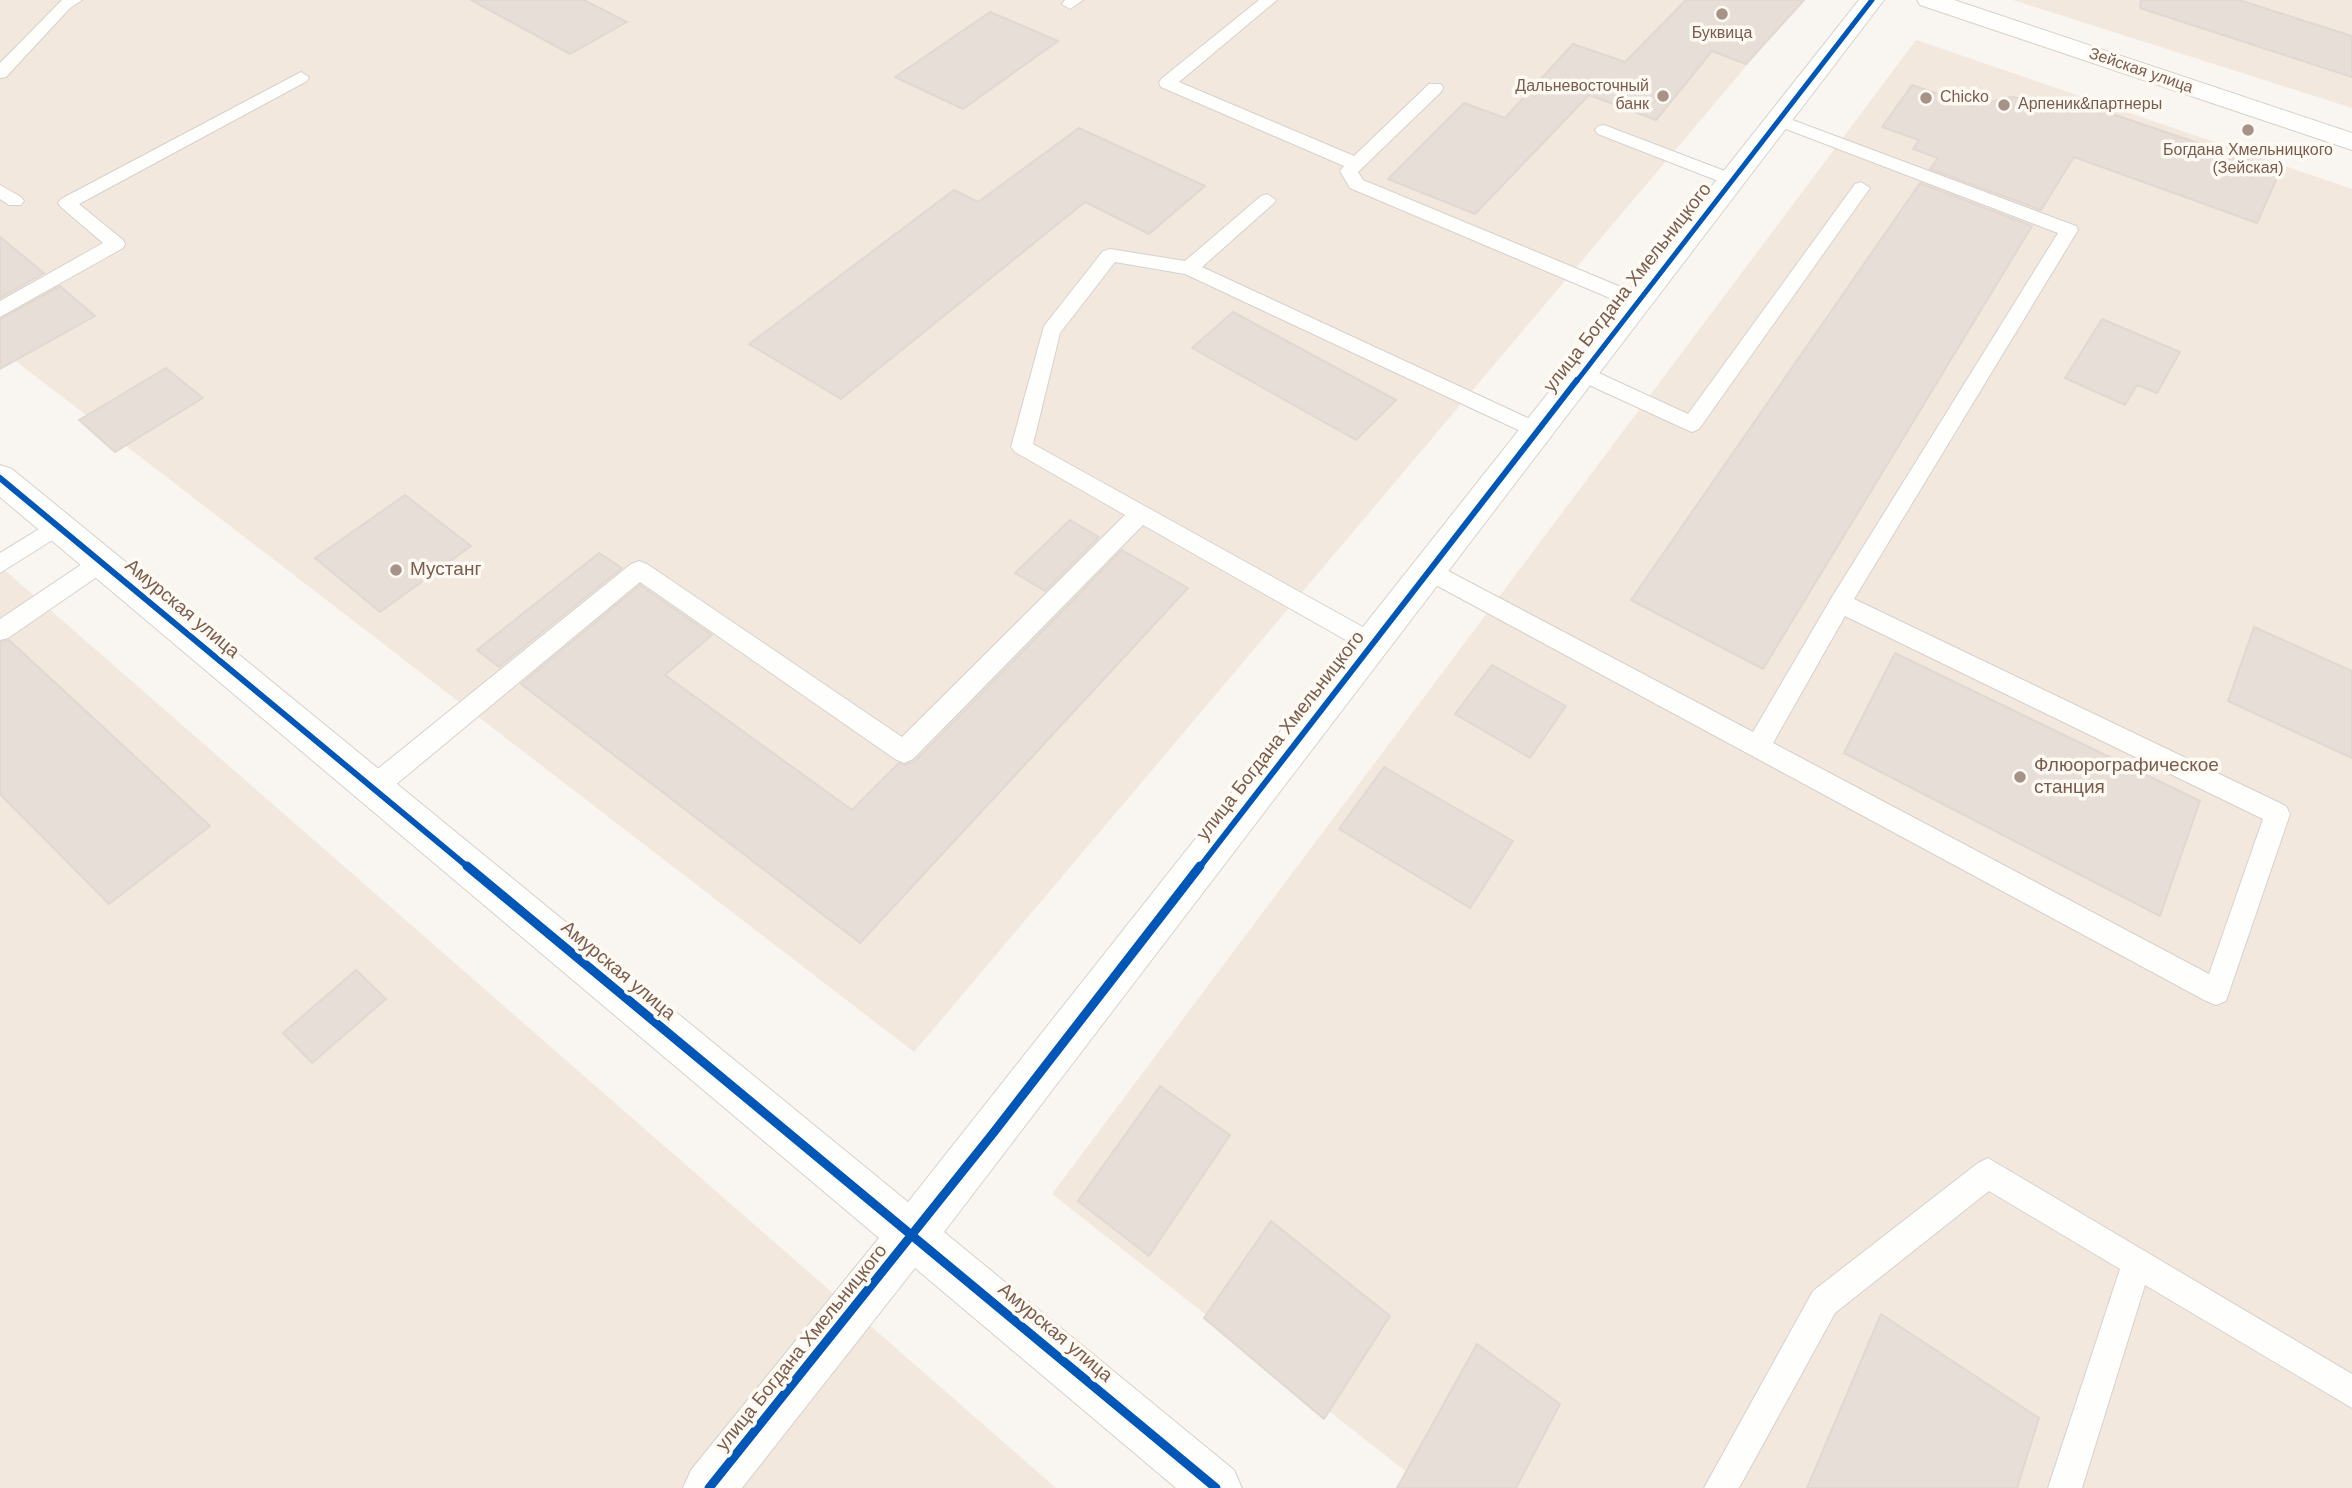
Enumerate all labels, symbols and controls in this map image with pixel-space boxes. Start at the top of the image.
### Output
marker: Буквица [1714,6,1730,22]
place label: Буквица [1692,24,1752,44]
street label: Зейская улица [2086,44,2196,98]
place label: Дальневосточный банк [1515,77,1649,115]
marker: Дальневосточный банк [1655,88,1671,104]
place label: Chicko [1940,88,1989,108]
marker: Chicko [1918,90,1934,106]
place label: Арпеник&партнеры [2018,95,2162,115]
marker: Арпеник&партнеры [1996,97,2012,113]
marker: Богдана Хмельницкого (Зейская) [2240,122,2256,138]
place label: Богдана Хмельницкого (Зейская) [2163,141,2333,179]
street label: улица Богдана Хмельницкого [1539,179,1717,397]
street label: Амурская улица [120,555,244,663]
place label: Мустанг [410,559,481,581]
marker: Мустанг [388,562,404,578]
street label: улица Богдана Хмельницкого [1192,627,1370,845]
place label: Флюорографическое станция [2034,755,2219,799]
marker: Флюорографическое станция [2012,769,2028,785]
street label: Амурская улица [556,917,680,1025]
street label: улица Богдана Хмельницкого [712,1240,892,1456]
street label: Амурская улица [993,1279,1117,1387]

